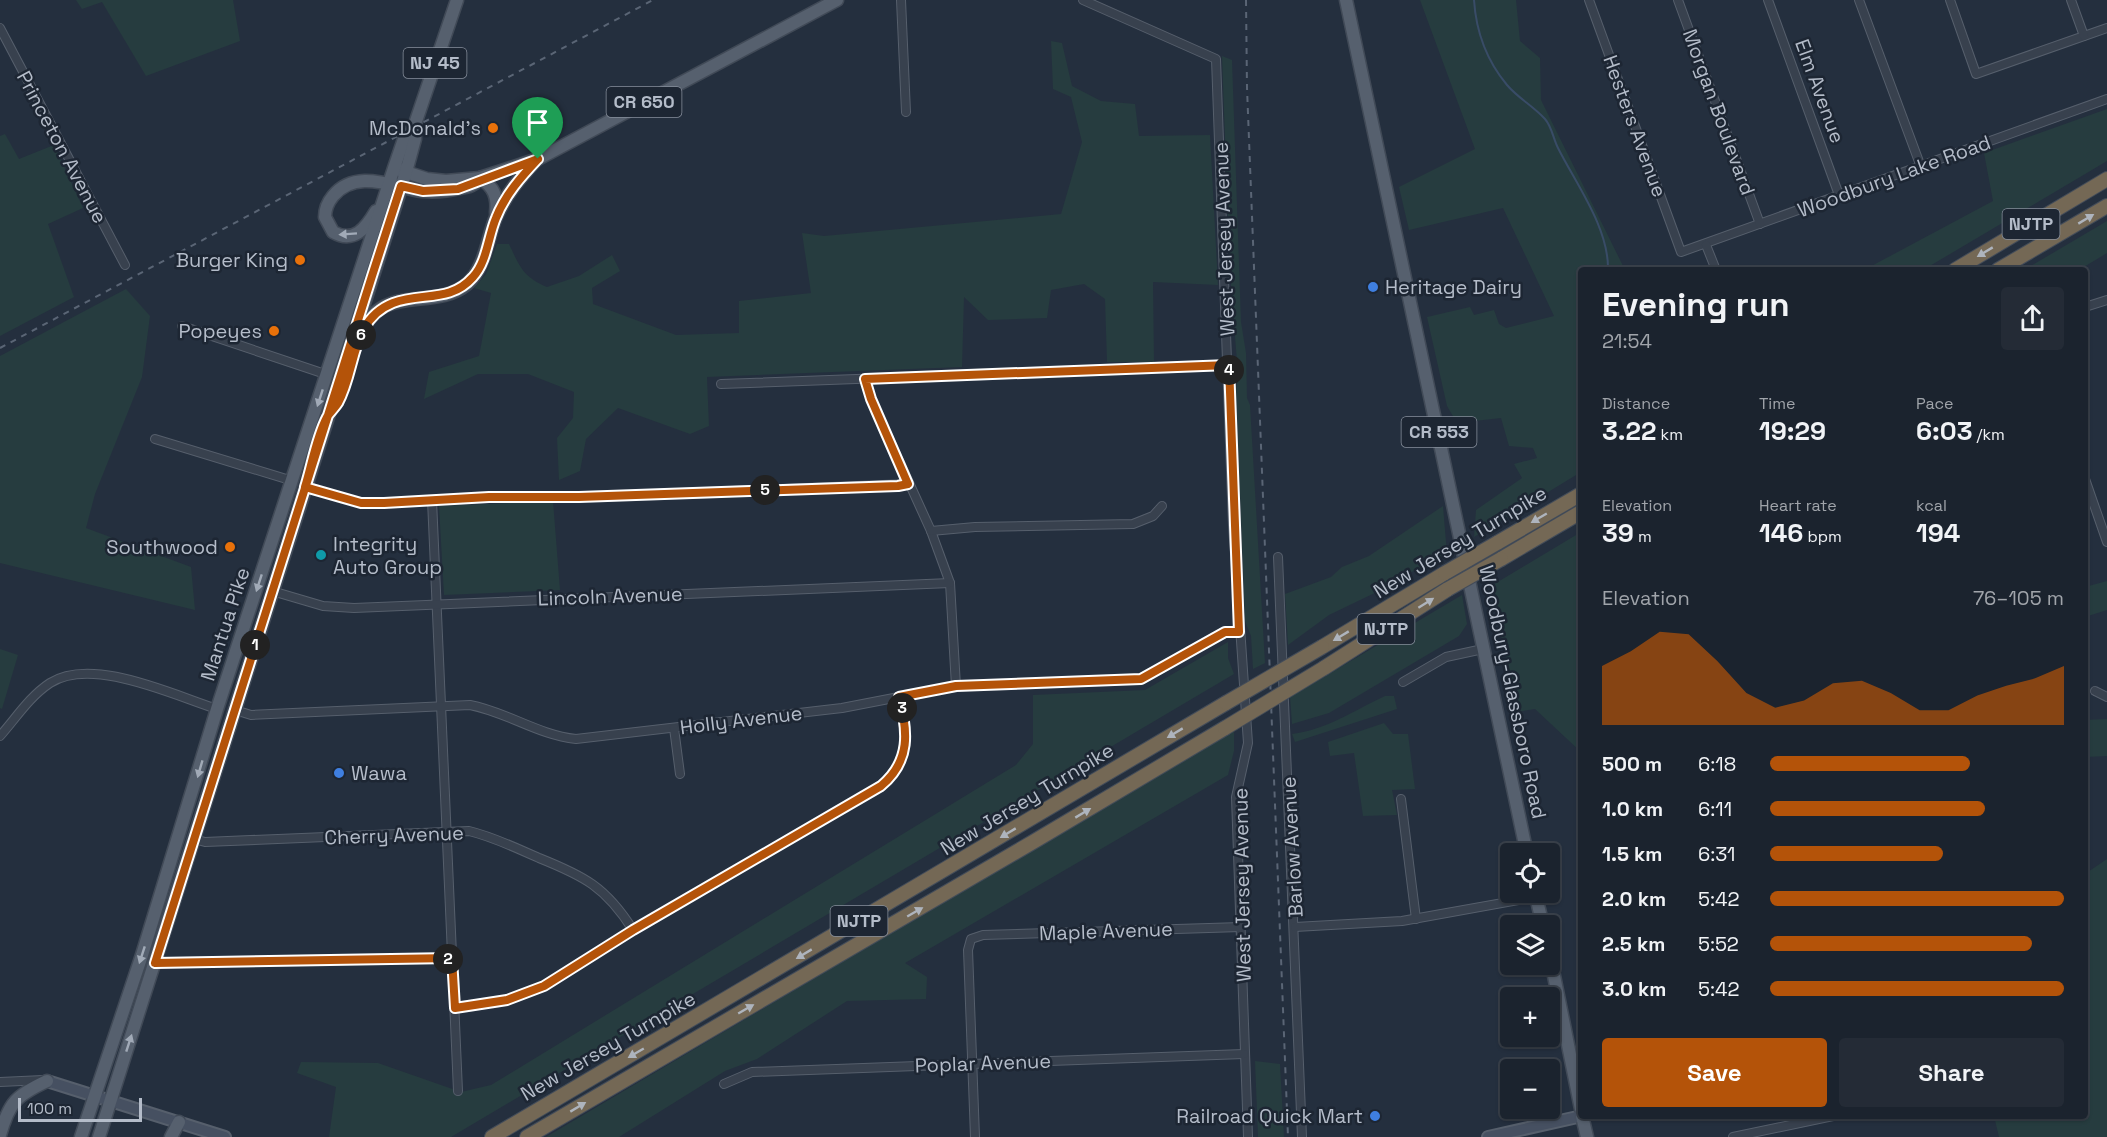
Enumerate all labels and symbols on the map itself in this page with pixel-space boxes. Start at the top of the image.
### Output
street label: Morgan Boulevard [1677,25,1761,199]
street label: Elm Avenue [1789,35,1851,147]
road number: NJ 45 [404,48,466,78]
street label: Hesters Avenue [1597,51,1673,201]
street label: Princeton Avenue [11,66,113,228]
road number: CR 650 [606,87,682,117]
pin [512,97,563,159]
place label: McDonald's [369,115,481,141]
marker: McDonald's [486,121,500,135]
street label: Woodbury Lake Road [1794,129,1994,223]
street label: West Jersey Avenue [1208,141,1240,337]
road number: NJTP [2002,209,2060,239]
one-way arrow [2078,214,2095,224]
one-way arrow [338,229,357,239]
place label: Burger King [176,247,288,273]
one-way arrow [1977,247,1993,258]
marker: Burger King [293,253,307,267]
place label: Heritage Dairy [1385,274,1522,300]
marker: Heritage Dairy [1366,280,1380,294]
place label: Popeyes [179,318,262,344]
pin: 6 [346,320,376,350]
marker: Popeyes [267,324,281,338]
pin: 4 [1214,355,1244,385]
one-way arrow [315,389,324,407]
road number: CR 553 [1402,417,1476,447]
pin: 5 [750,475,780,505]
street label: New Jersey Turnpike [1368,480,1552,604]
one-way arrow [1531,513,1547,524]
place label: Integrity Auto Group [333,531,442,580]
place label: Southwood [106,534,218,560]
marker: Southwood [223,540,237,554]
marker: Integrity Auto Group [314,548,328,562]
street label: Woodbury-Glassboro Road [1473,563,1553,821]
street label: Mantua Pike [194,564,256,684]
one-way arrow [254,574,263,592]
street label: Lincoln Avenue [537,580,683,612]
one-way arrow [1418,598,1434,609]
road number: NJTP [1358,614,1414,644]
pin: 1 [240,630,270,660]
one-way arrow [1333,630,1349,641]
pin: 3 [887,693,917,723]
street label: Holly Avenue [678,700,804,740]
one-way arrow [1166,728,1183,738]
street label: New Jersey Turnpike [935,737,1119,861]
one-way arrow [195,760,204,778]
place label: Wawa [351,760,407,786]
marker: Wawa [332,766,346,780]
street label: Barlow Avenue [1275,776,1309,918]
street label: West Jersey Avenue [1227,788,1257,982]
one-way arrow [1075,807,1091,818]
street label: Cherry Avenue [324,820,464,850]
one-way arrow [1000,828,1016,839]
road number: NJTP [830,906,888,936]
one-way arrow [907,906,923,917]
street label: Maple Avenue [1039,916,1173,946]
pin: 2 [433,944,463,974]
one-way arrow [137,946,146,964]
one-way arrow [796,948,812,959]
street label: New Jersey Turnpike [516,985,700,1107]
one-way arrow [738,1005,755,1015]
one-way arrow [124,1034,134,1052]
one-way arrow [628,1047,644,1058]
street label: Poplar Avenue [914,1048,1052,1078]
scale bar [18,1095,142,1122]
one-way arrow [570,1102,587,1112]
place label: Railroad Quick Mart [1176,1103,1363,1129]
marker: Railroad Quick Mart [1368,1109,1382,1123]

